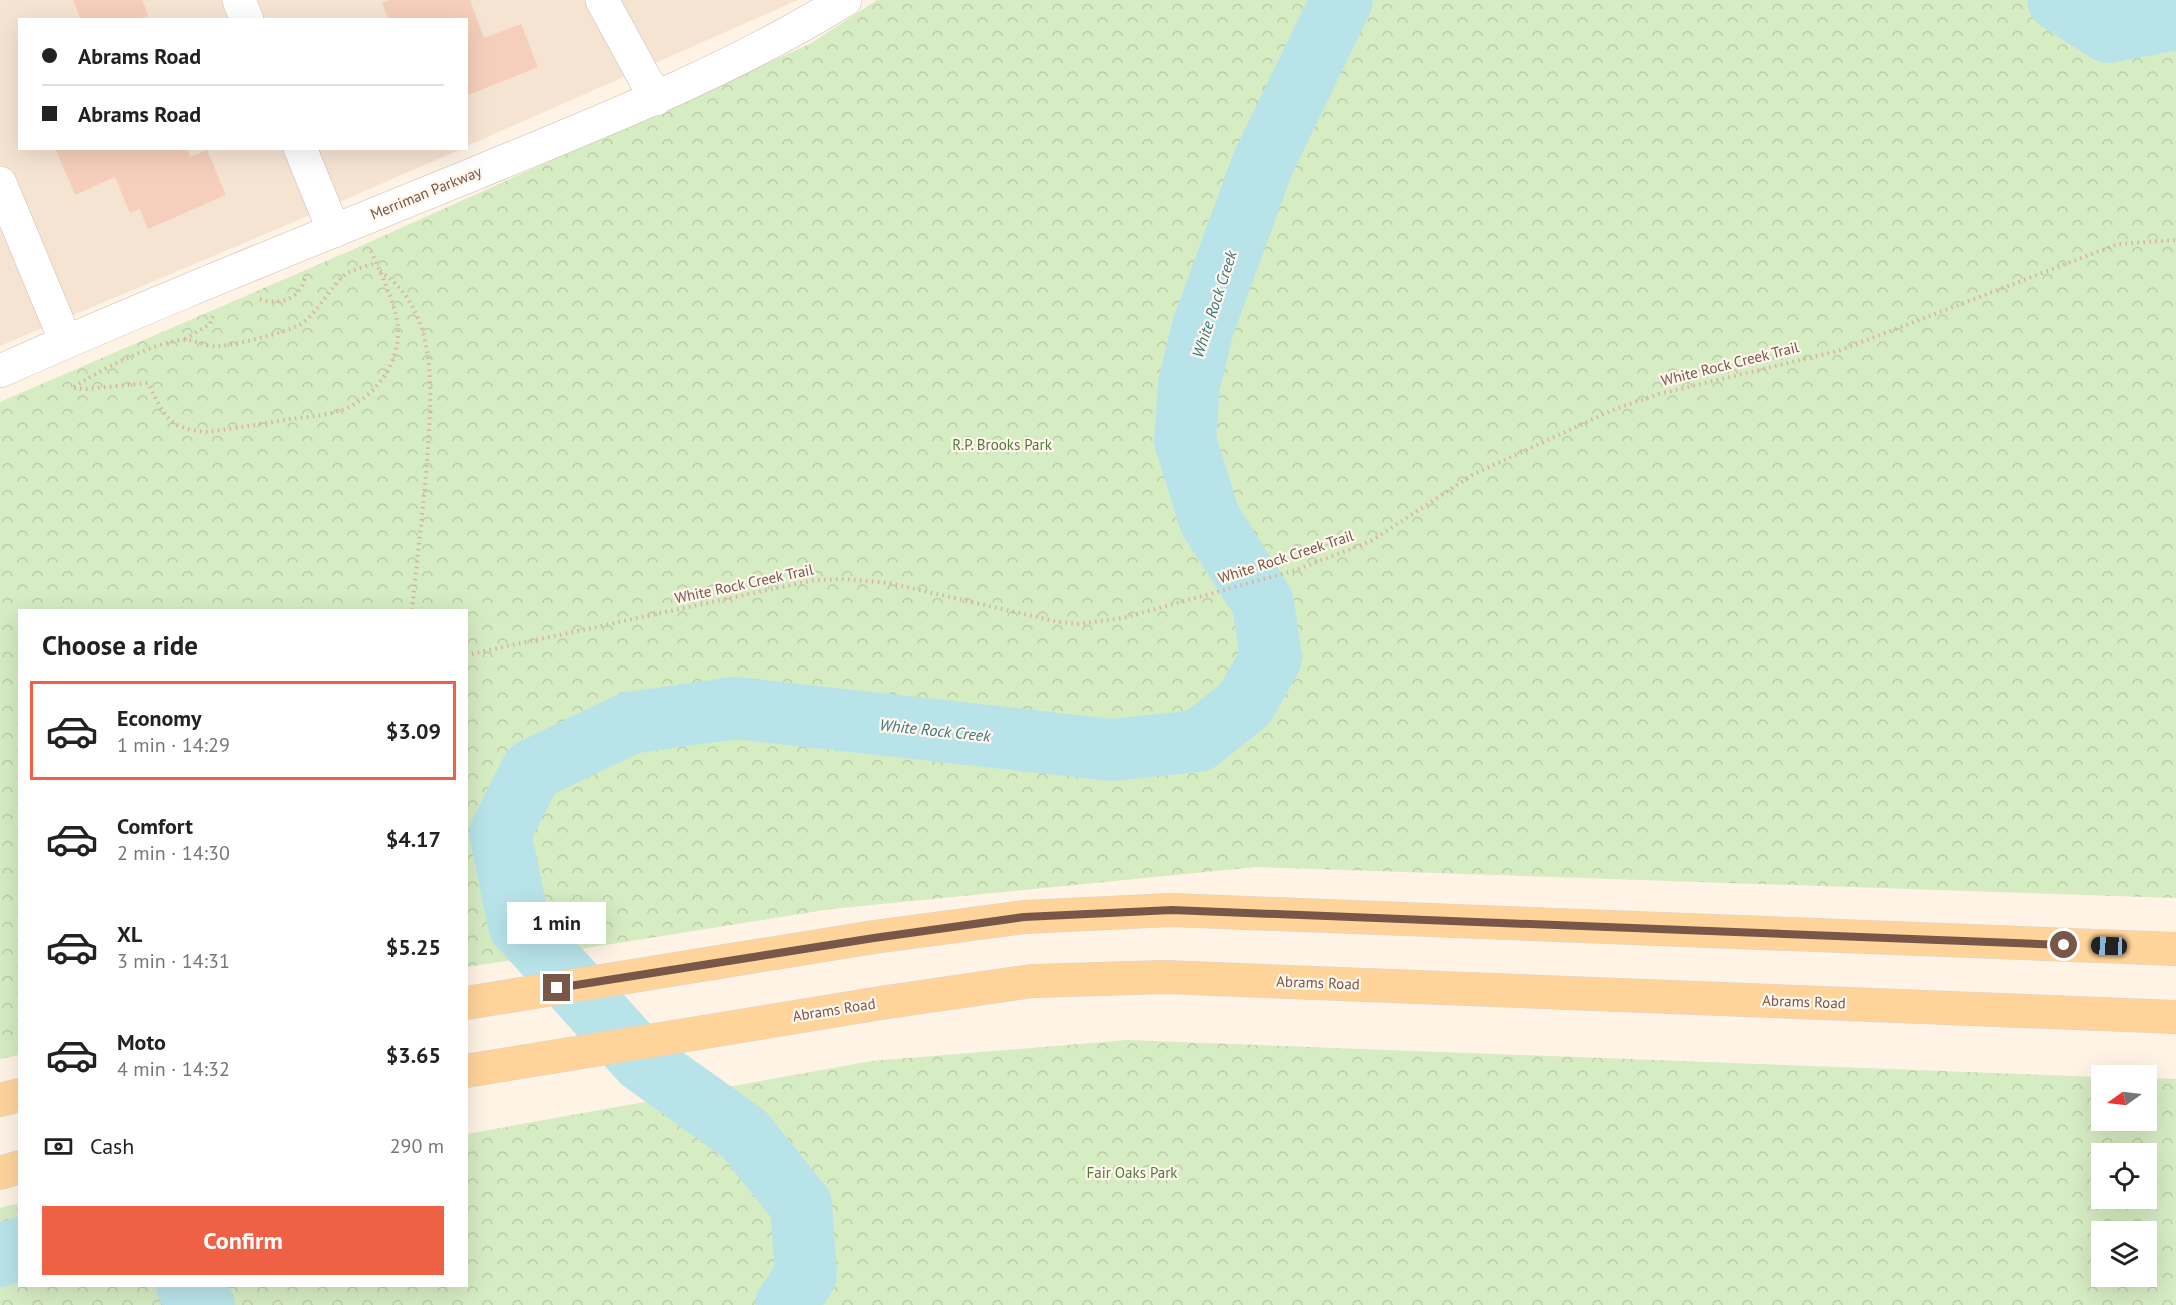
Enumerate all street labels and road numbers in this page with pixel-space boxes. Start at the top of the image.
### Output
street label: Merriman Parkway [367,162,484,224]
street label: White Rock Creek Trail [1659,337,1801,390]
street label: White Rock Creek Trail [1216,525,1357,587]
street label: White Rock Creek Trail [673,559,816,608]
street label: Abrams Road [1276,972,1360,993]
street label: Abrams Road [1762,991,1846,1012]
street label: Abrams Road [791,994,877,1025]

